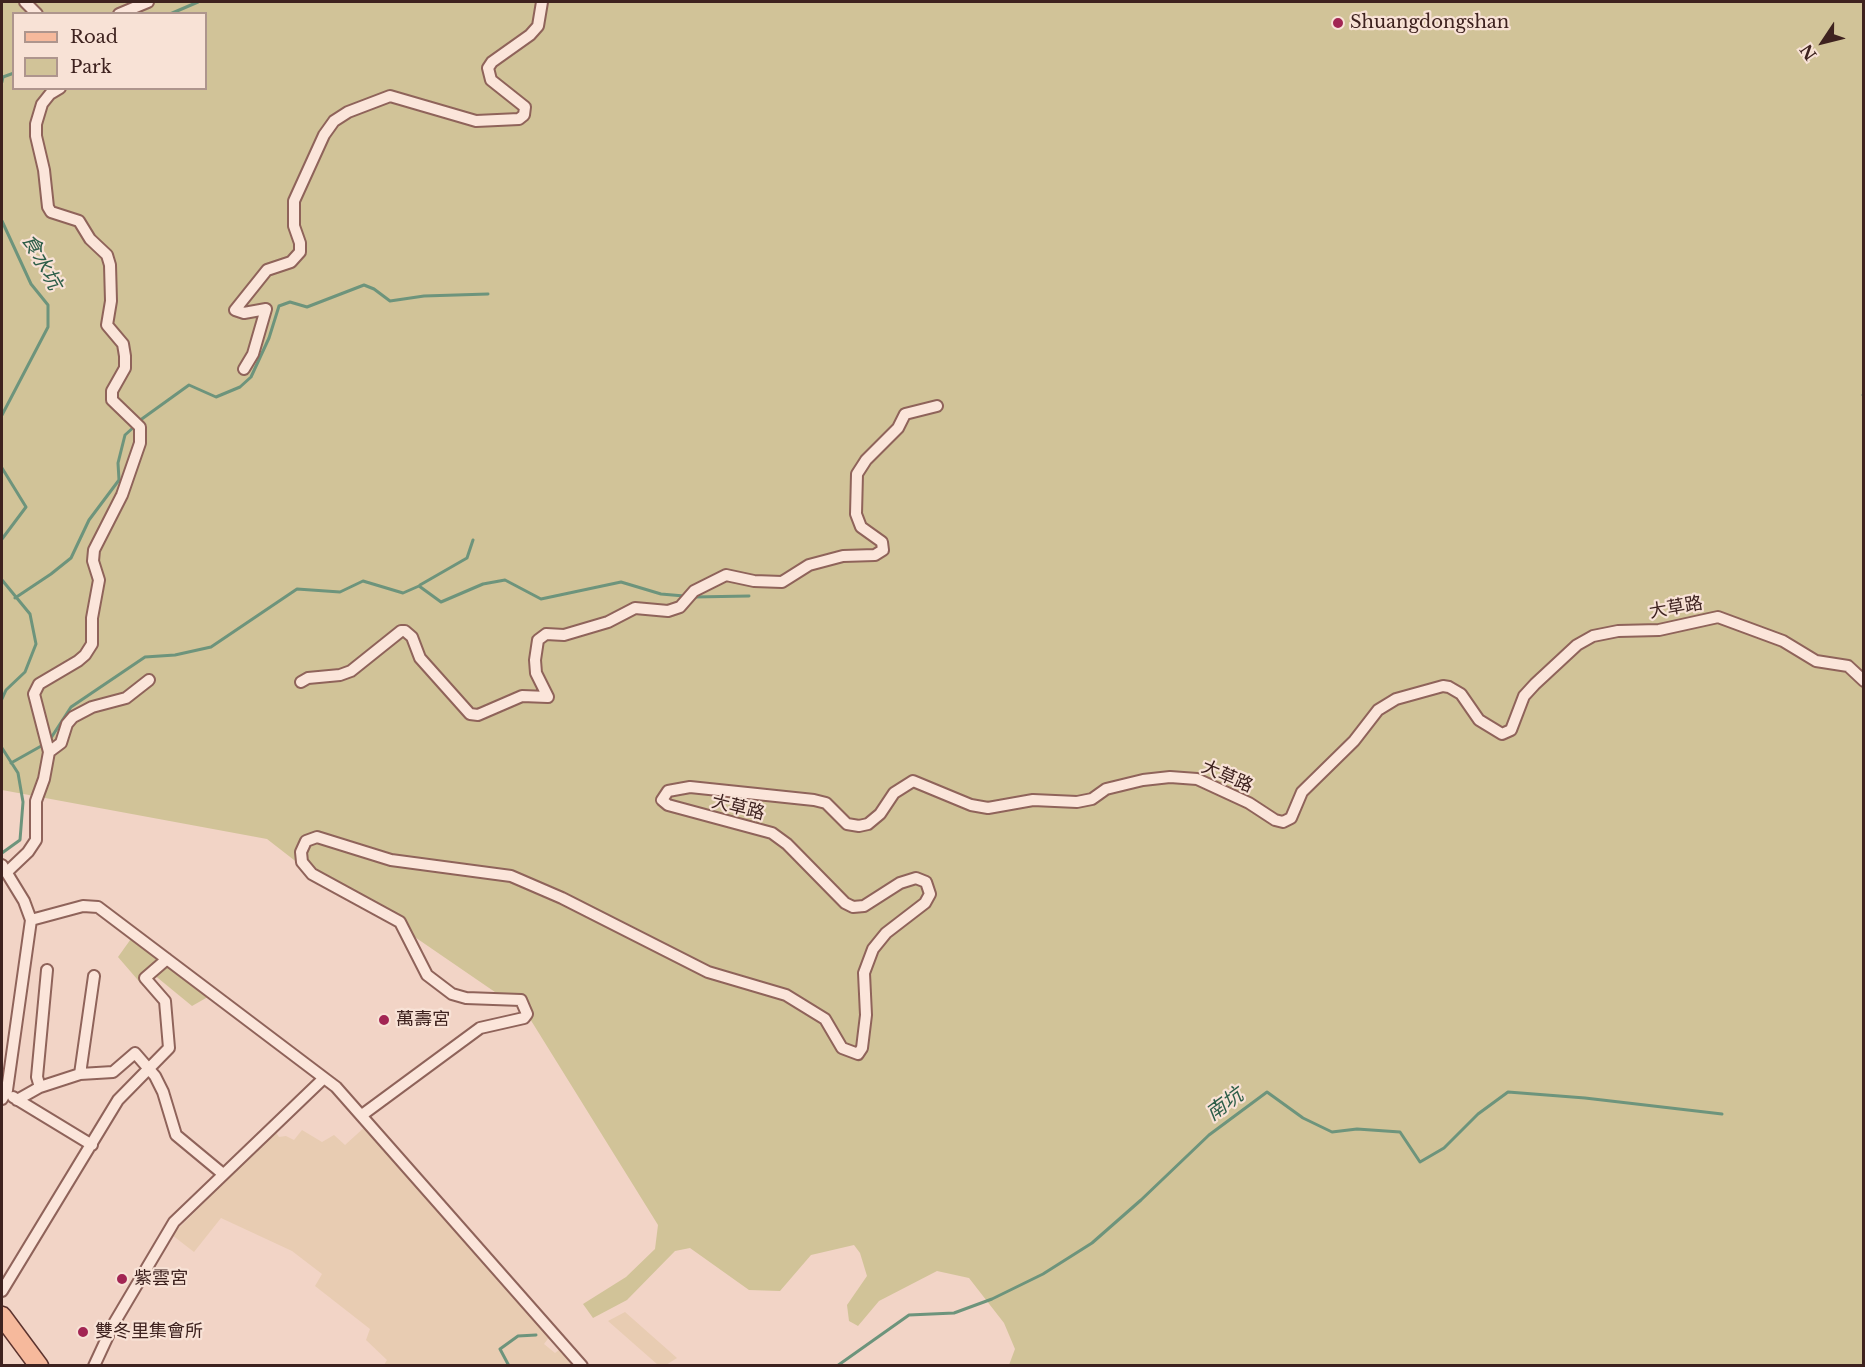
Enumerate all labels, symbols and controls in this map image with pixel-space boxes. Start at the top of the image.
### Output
legend [12,12,207,90]
place label: Shuangdongshan [1350,12,1509,34]
north arrow [1793,12,1853,72]
marker: Shuangdongshan [1331,16,1345,30]
text: Road [70,26,118,48]
text: N [1796,40,1821,64]
text: Park [70,56,112,78]
water label: 食水坑 [16,230,66,294]
street label: 大草路 [1648,593,1704,623]
street label: 大草路 [1198,757,1256,797]
street label: 大草路 [709,791,767,825]
place label: 萬壽宮 [396,1009,450,1031]
marker: 萬壽宮 [377,1013,391,1027]
water label: 南坑 [1202,1084,1248,1126]
place label: 紫雲宮 [134,1268,188,1290]
marker: 紫雲宮 [115,1272,129,1286]
place label: 雙冬里集會所 [95,1321,203,1343]
marker: 雙冬里集會所 [76,1325,90,1339]

